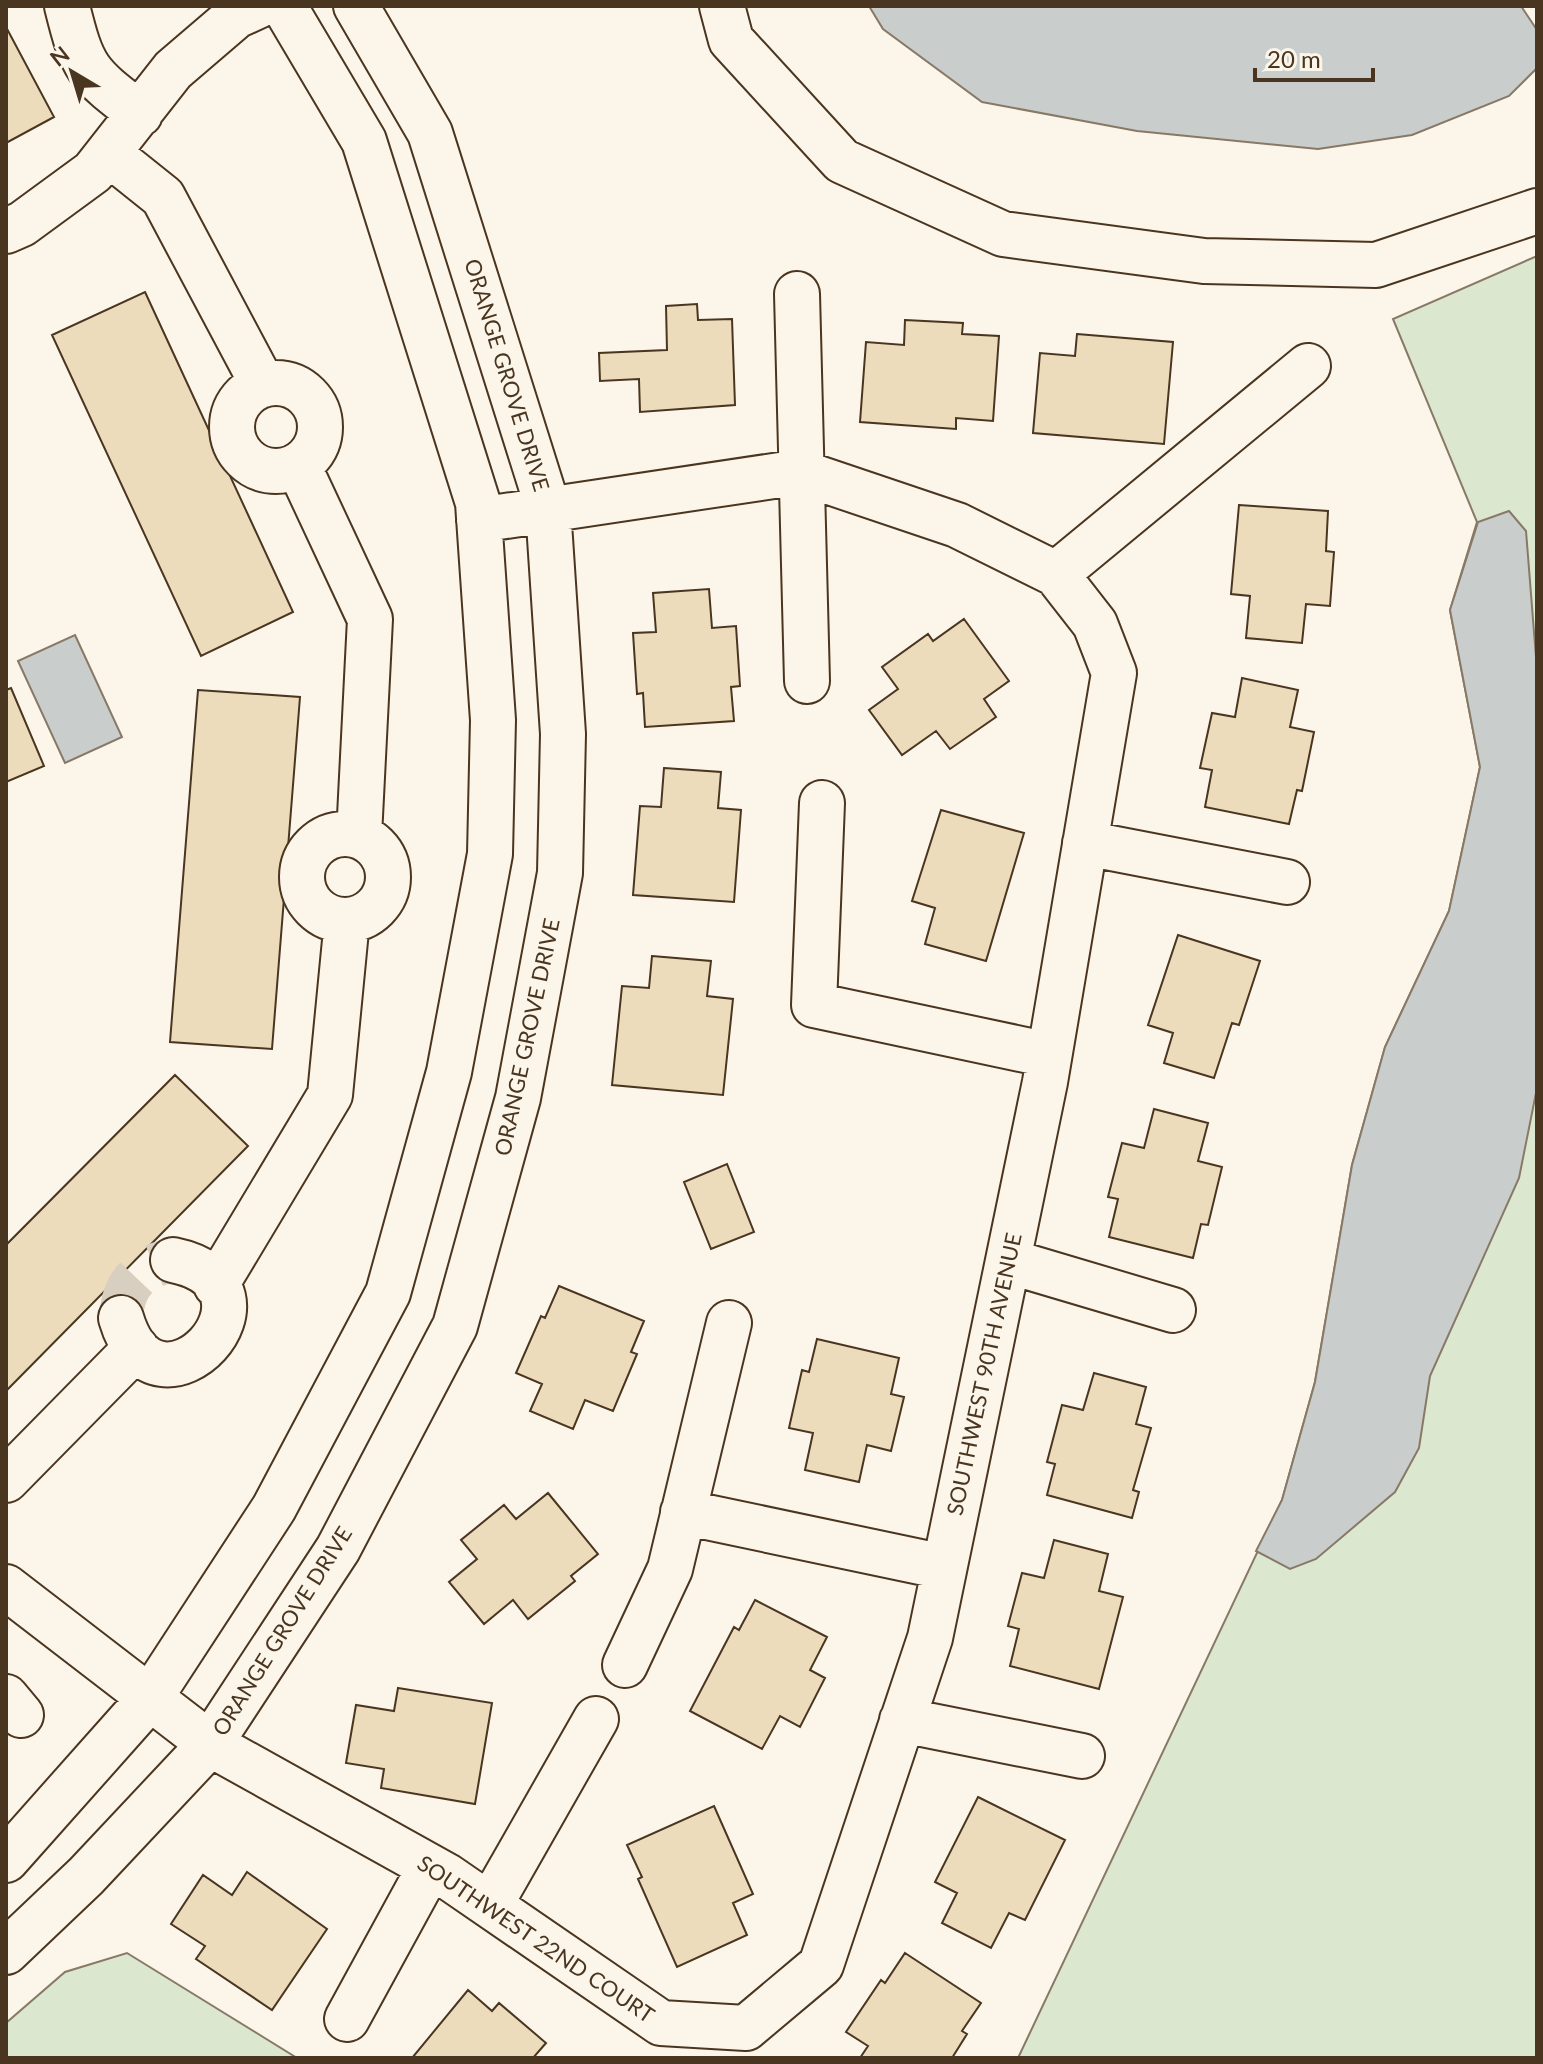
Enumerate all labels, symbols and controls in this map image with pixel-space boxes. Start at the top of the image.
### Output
north arrow [32,32,112,112]
scale bar [1255,32,1373,82]
text: N [44,40,74,72]
text: 20 m [1267,44,1321,73]
street label: ORANGE GROVE DRIVE [459,255,556,494]
street label: ORANGE GROVE DRIVE [488,916,565,1158]
street label: SOUTHWEST 90TH AVENUE [940,1230,1027,1518]
street label: ORANGE GROVE DRIVE [206,1521,357,1740]
street label: SOUTHWEST 22ND COURT [413,1849,660,2028]

